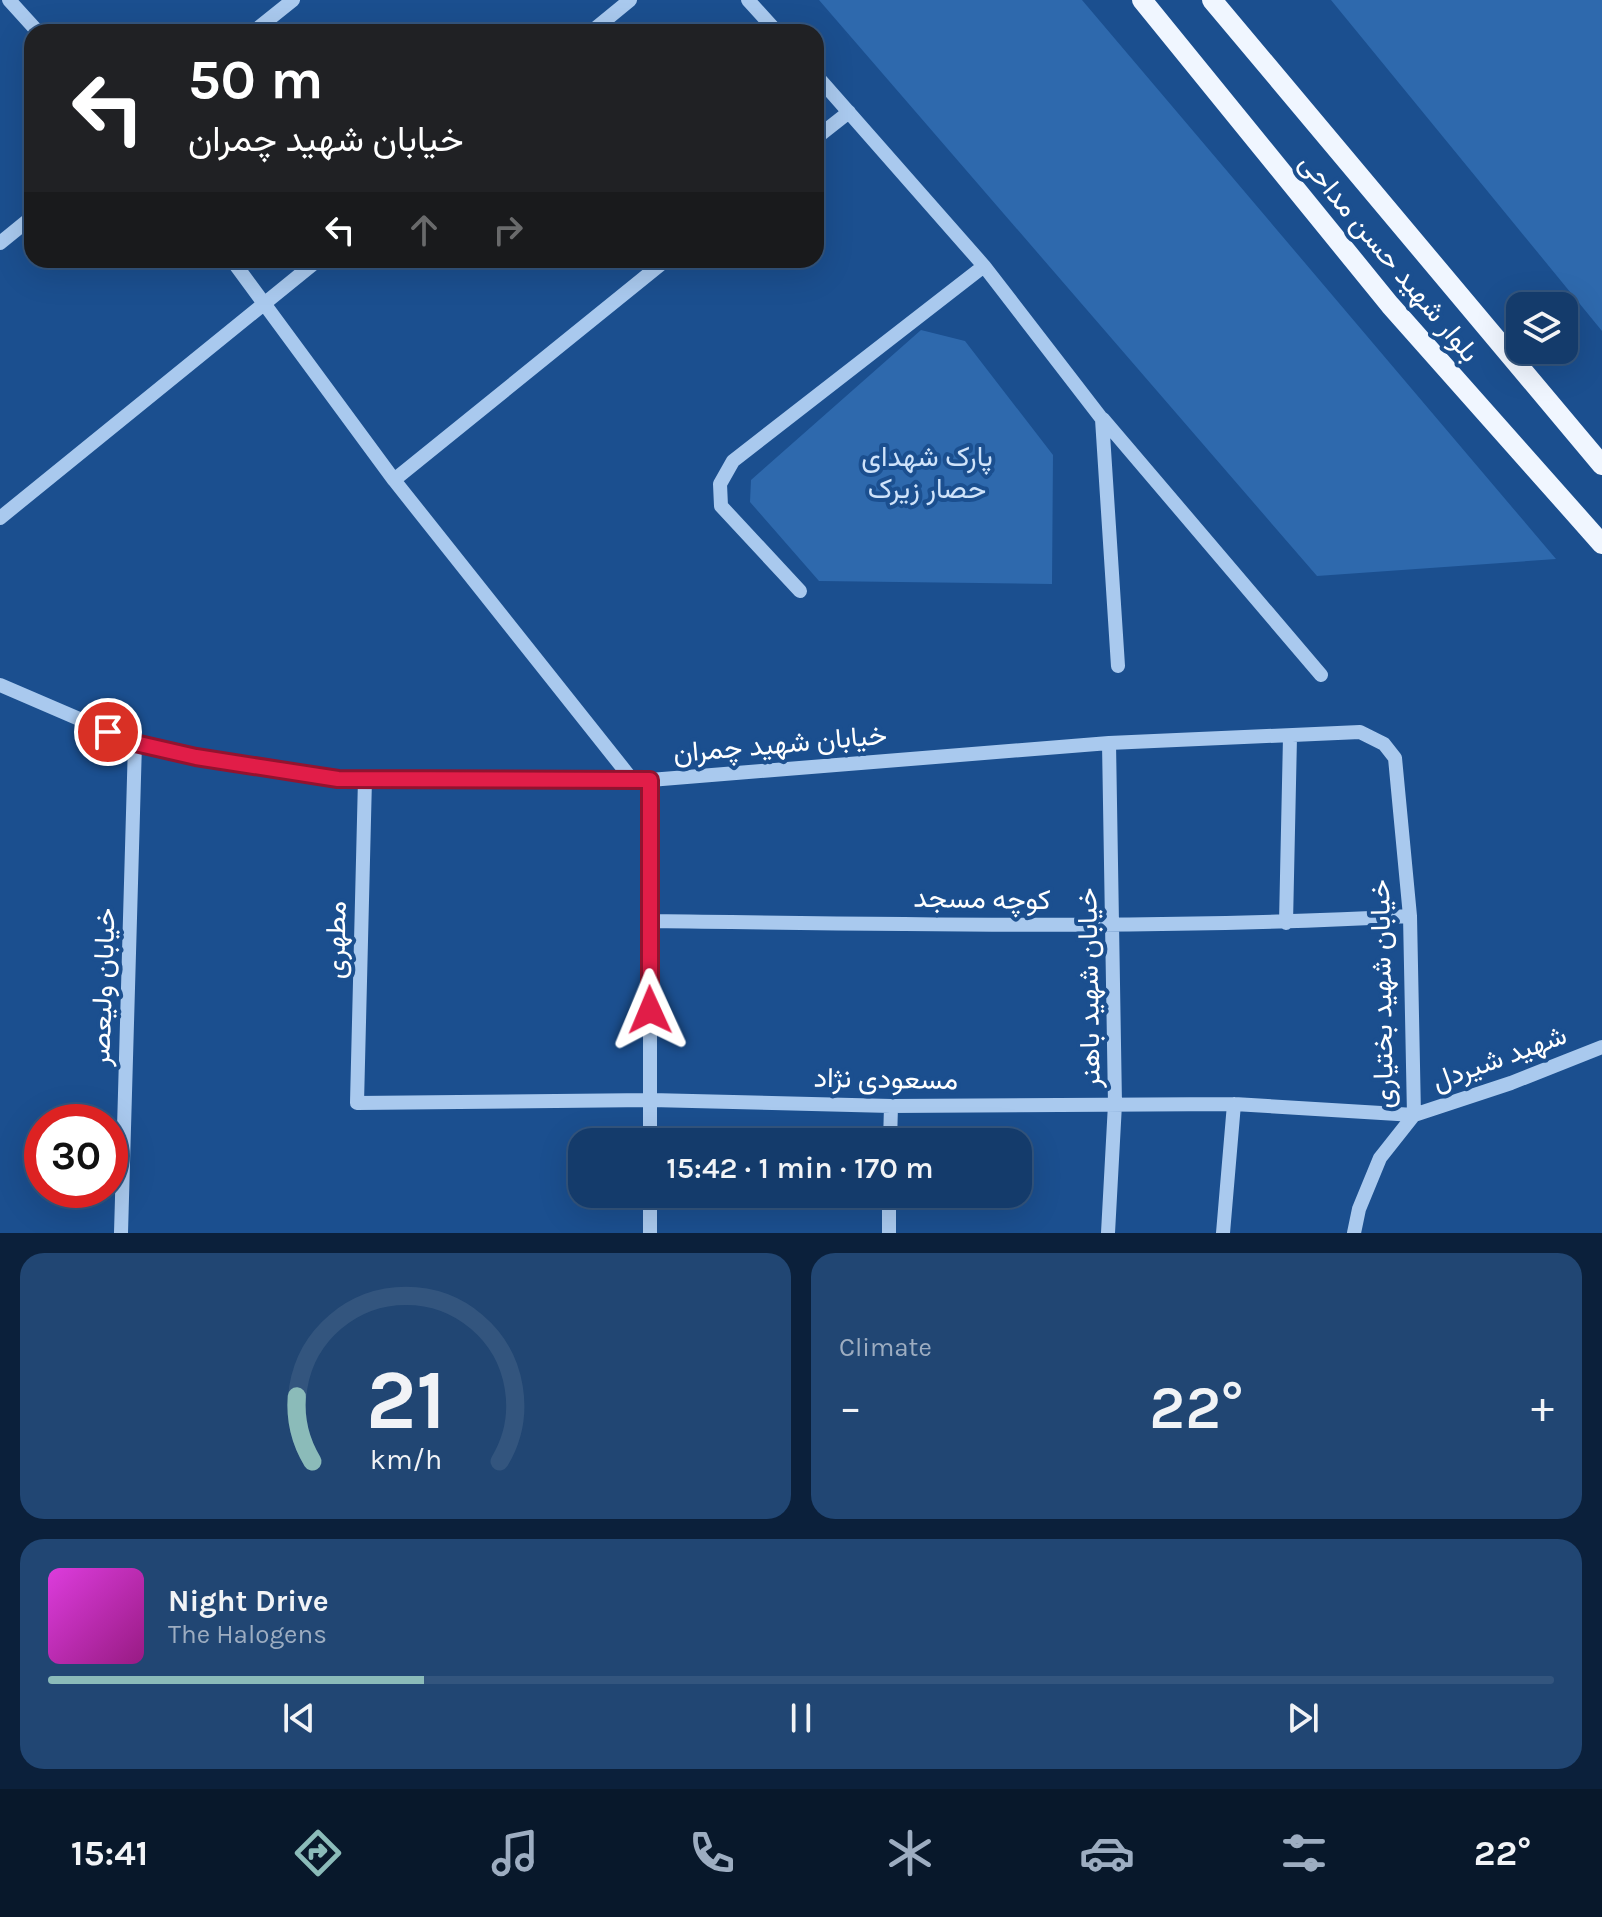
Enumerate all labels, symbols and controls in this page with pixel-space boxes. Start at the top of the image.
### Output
text: 50 m [188,47,323,112]
icon: left [56,56,160,160]
text: خیابان شهید چمران [188,118,464,160]
street label: بلوار شهید حسن مداحی [1292,146,1487,369]
icon: left [318,208,362,252]
icon: ahead [402,208,446,252]
icon: right [486,208,530,252]
map controls [1506,292,1578,364]
button: layers [1506,292,1578,364]
park label: پارک شهدای حصار زیرک [861,440,993,506]
pin [74,698,142,766]
icon: arrive [86,710,130,754]
street label: خیابان شهید چمران [672,718,888,771]
street label: خیابان شهید بختیاری [1363,879,1401,1109]
street label: کوچه مسجد [913,881,1051,918]
street label: خیابان شهید باهنر [1070,887,1108,1089]
street label: مطهری [318,901,354,979]
street label: خیابان ولیعصر [83,907,123,1068]
position arrow [608,968,692,1052]
street label: شهید شیردل [1427,1018,1571,1098]
street label: مسعودی نژاد [813,1061,958,1097]
speed limit sign: 30 [24,1104,128,1208]
text: 15:42 · 1 min · 170 m [666,1150,934,1186]
text: Climate [839,1332,932,1363]
text: 21 [366,1352,446,1449]
text: 22° [1149,1373,1244,1443]
text: − [839,1382,862,1433]
text: + [1531,1382,1554,1433]
text: km/h [369,1443,442,1476]
text: Night Drive [168,1583,329,1619]
text: The Halogens [168,1619,327,1650]
icon: previous [277,1696,321,1740]
icon: pause [779,1696,823,1740]
icon: next [1281,1696,1325,1740]
icon: directions [290,1825,346,1881]
icon: music [487,1825,543,1881]
icon: phone [684,1825,740,1881]
icon: climate [882,1825,938,1881]
icon: car [1079,1825,1135,1881]
icon: filters [1276,1825,1332,1881]
text: 15:41 [71,1832,148,1874]
text: 22° [1474,1832,1531,1874]

